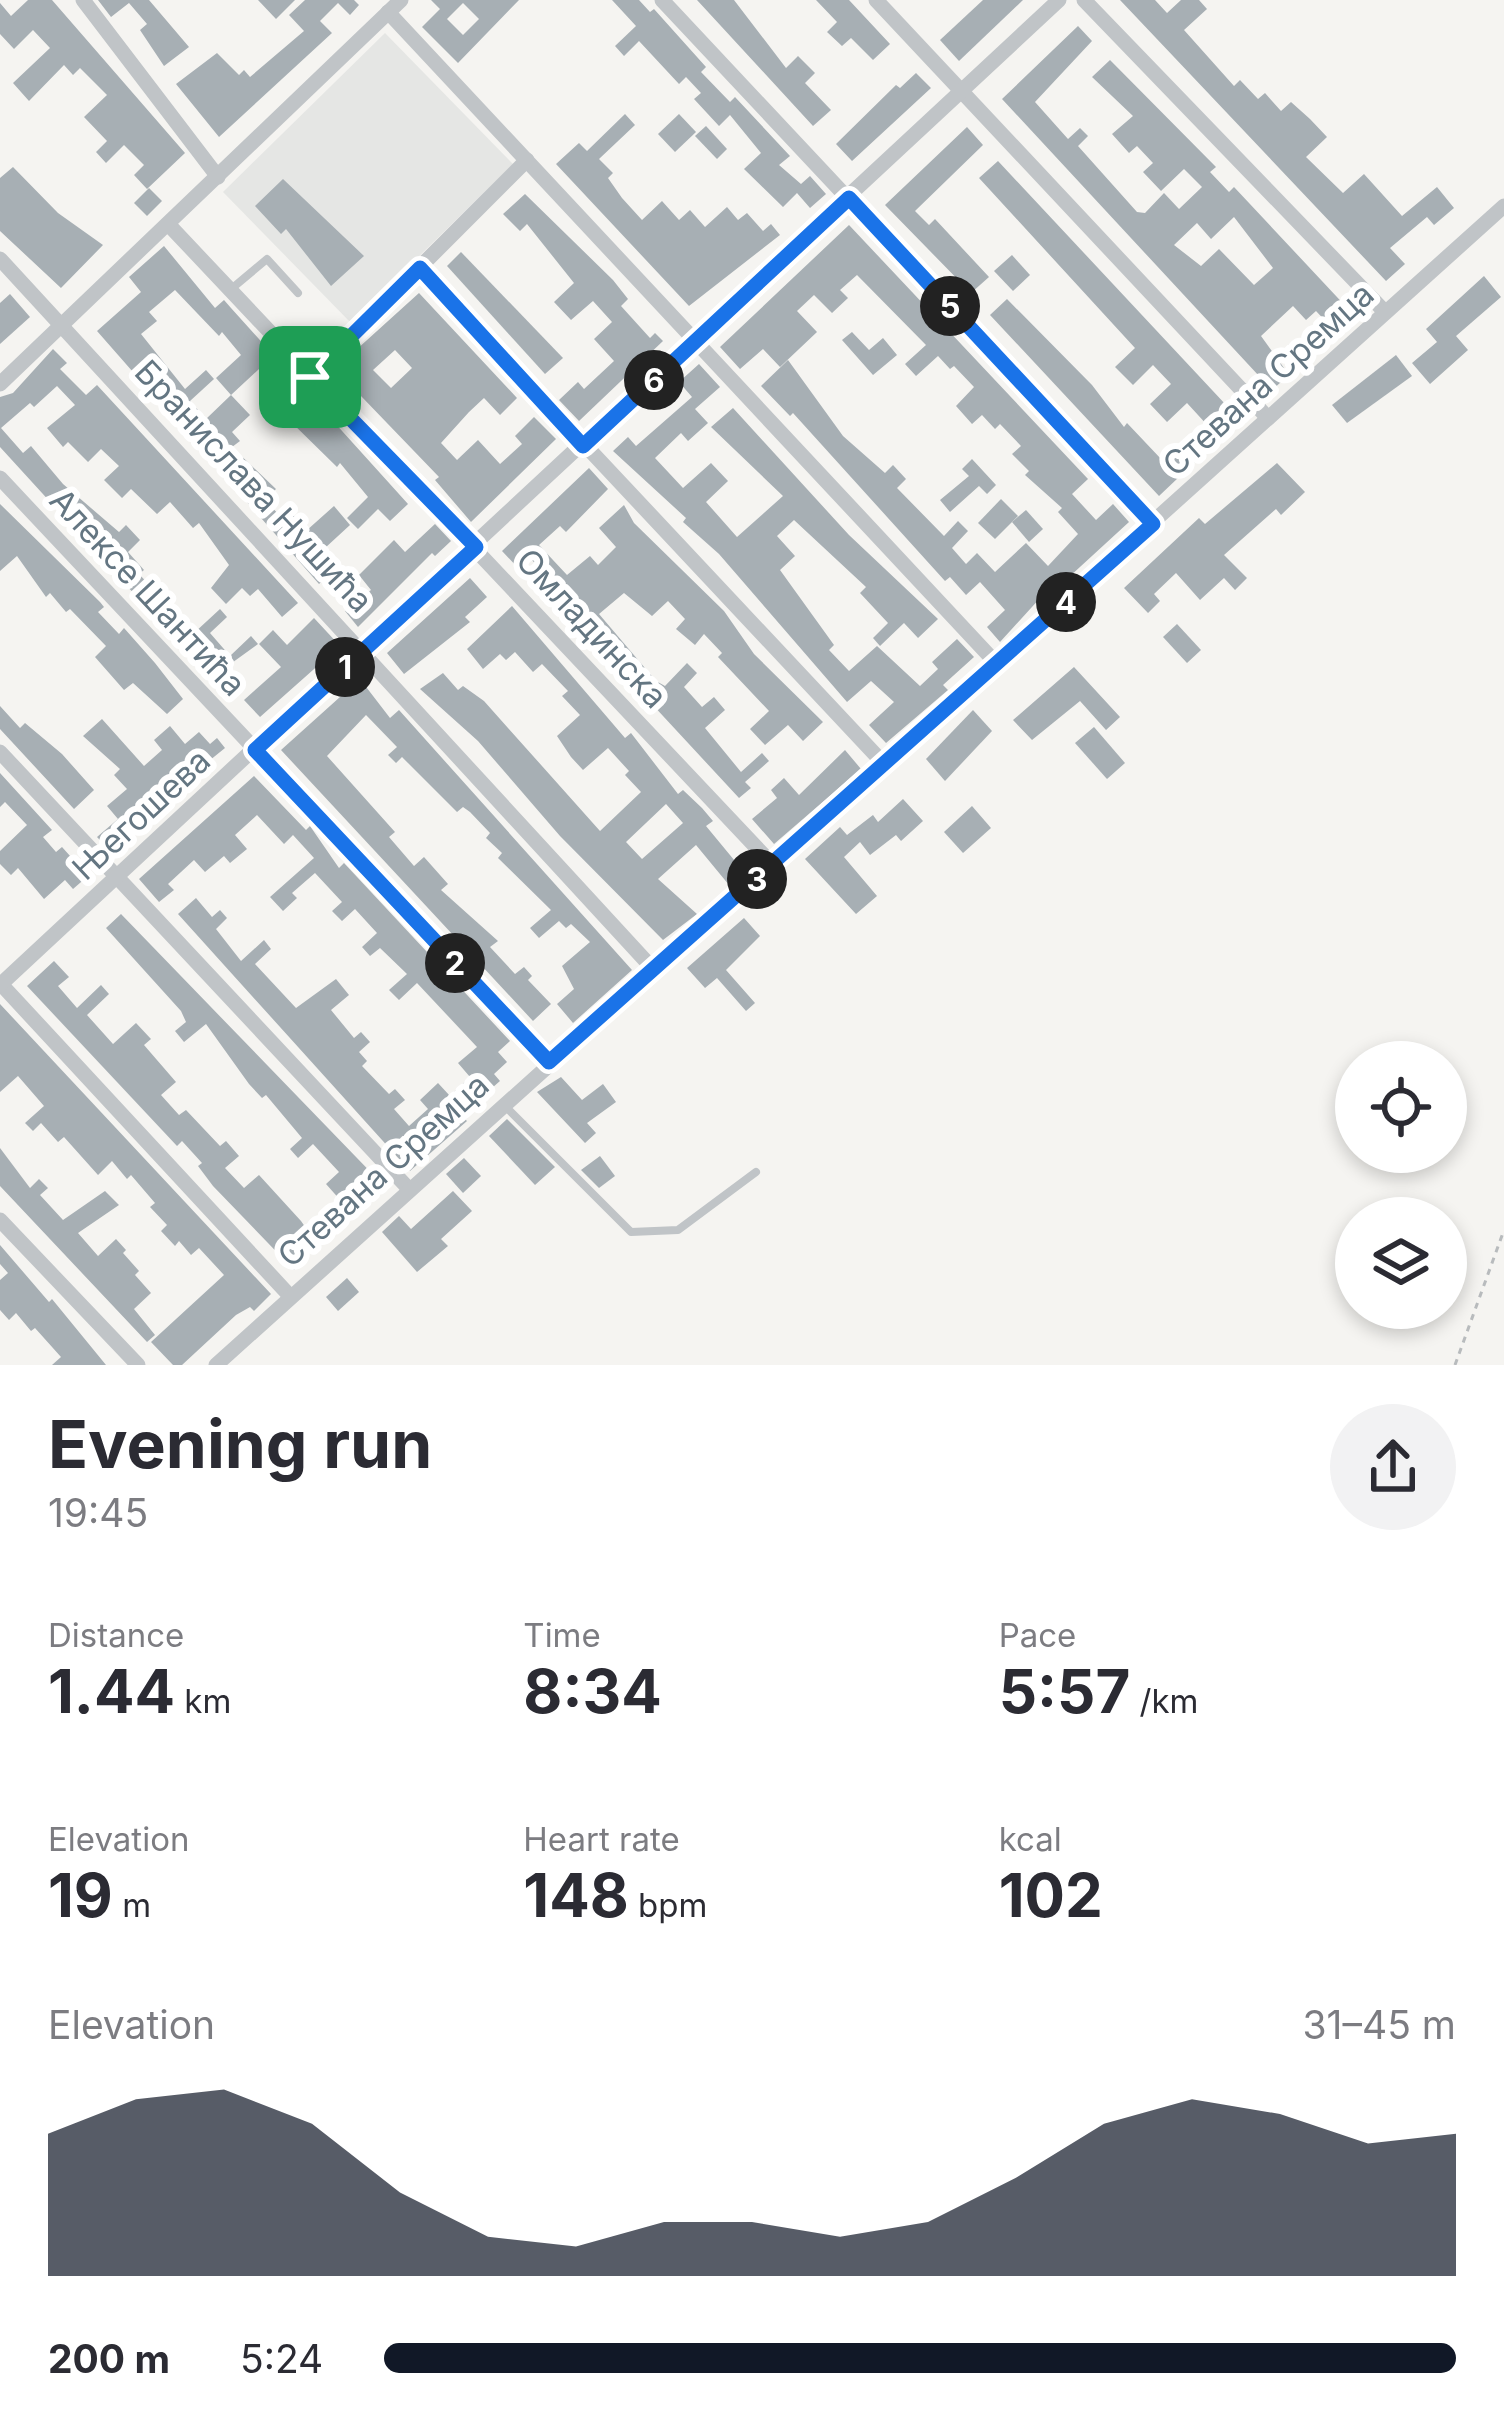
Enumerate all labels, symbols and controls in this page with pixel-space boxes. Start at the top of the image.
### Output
street label: Стевана Сремца [1154,274,1382,484]
pin: 5 [920,276,980,336]
text: 5 [939,286,961,326]
pin [259,326,361,428]
icon: arrive [277,344,343,410]
pin: 6 [624,350,684,410]
street label: Бранислава Нушића [127,352,381,620]
text: 6 [643,360,665,400]
street label: Алексе Шантића [42,480,254,704]
street label: Омладинска [508,540,676,716]
pin: 4 [1036,572,1096,632]
text: 4 [1055,582,1077,622]
pin: 1 [315,637,375,697]
text: 1 [338,647,352,687]
street label: Његошева [64,740,218,888]
pin: 3 [727,849,787,909]
text: 3 [746,859,768,899]
pin: 2 [425,933,485,993]
text: 2 [445,943,465,983]
map controls [1335,1041,1467,1329]
button: locate [1335,1041,1467,1173]
street label: Стевана Сремца [269,1065,497,1275]
button: layers [1335,1197,1467,1329]
text: Evening run [48,1404,432,1484]
button: share [1330,1404,1456,1530]
text: 19:45 [48,1489,148,1536]
text: Distance [48,1615,184,1655]
text: Time [523,1615,601,1655]
text: Pace [999,1615,1076,1655]
text: 1.44 [48,1655,175,1727]
text: 8:34 [523,1655,662,1727]
text: 5:57 [999,1655,1130,1727]
text: km [175,1681,231,1721]
text: /km [1130,1681,1199,1721]
text: Elevation [48,1819,189,1859]
text: Heart rate [523,1819,680,1859]
text: kcal [999,1819,1062,1859]
text: 19 [48,1859,113,1931]
text: 148 [523,1859,629,1931]
text: 102 [999,1859,1103,1931]
text: m [113,1885,151,1925]
text: bpm [629,1885,707,1925]
text: Elevation [48,2001,215,2048]
text: 31–45 m [1303,2001,1456,2048]
text: 200 m [48,2335,170,2382]
text: 5:24 [240,2335,323,2382]

